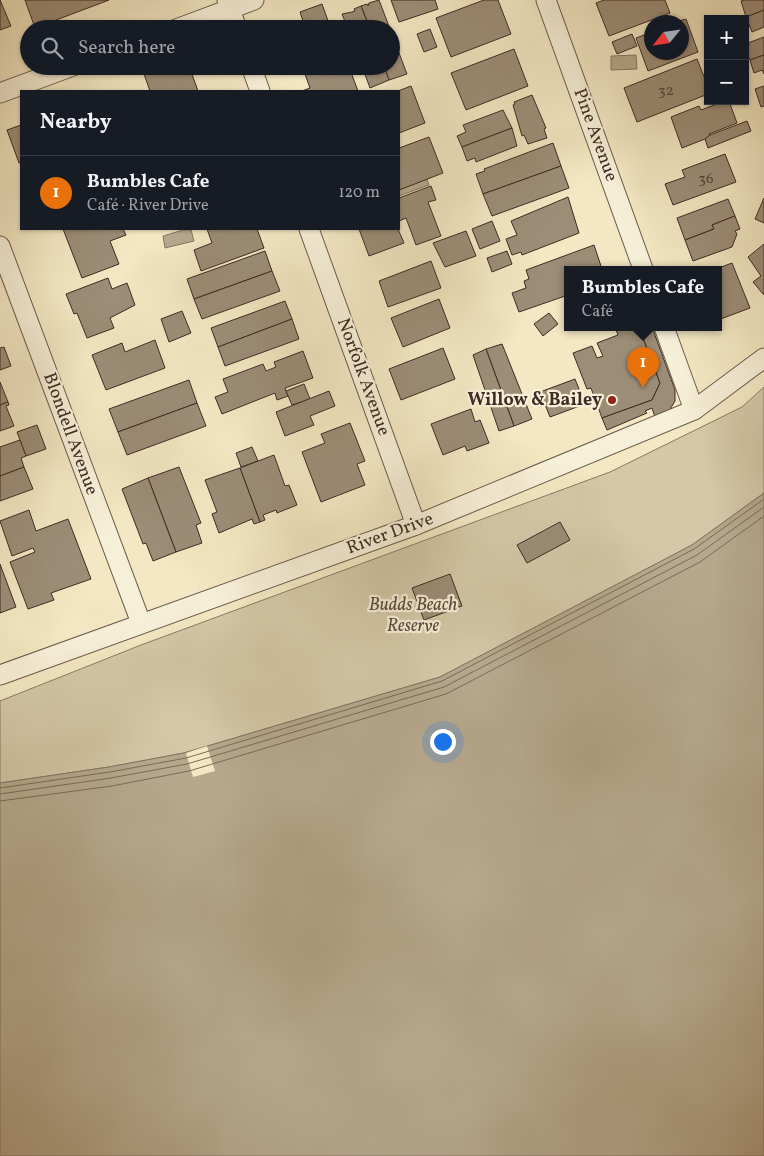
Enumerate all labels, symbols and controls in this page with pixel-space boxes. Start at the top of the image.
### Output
north arrow [644,15,689,60]
map controls [704,15,749,105]
button: + [704,15,749,60]
search box [20,20,400,75]
icon: search [38,34,66,62]
text: Search here [78,35,175,61]
button: − [704,60,749,105]
house number: 32 [658,81,674,102]
street label: Pine Avenue [567,85,623,185]
text: Nearby [40,108,111,137]
text: Bumbles Cafe [87,169,210,195]
house number: 36 [698,169,714,190]
text: 1 [53,182,59,204]
text: 120 m [338,182,380,204]
text: Café · River Drive [87,195,209,217]
popup [564,266,722,331]
text: Bumbles Cafe [582,275,704,301]
text: Café [582,301,613,323]
street label: Norfolk Avenue [330,315,396,439]
pin: 1 [627,347,659,388]
street label: Blondell Avenue [36,369,104,499]
place label: Willow & Bailey [468,388,602,413]
marker: Willow & Bailey [606,394,618,406]
street label: River Drive [343,507,437,561]
park label: Budds Beach Reserve [369,593,457,639]
your location [430,729,456,755]

